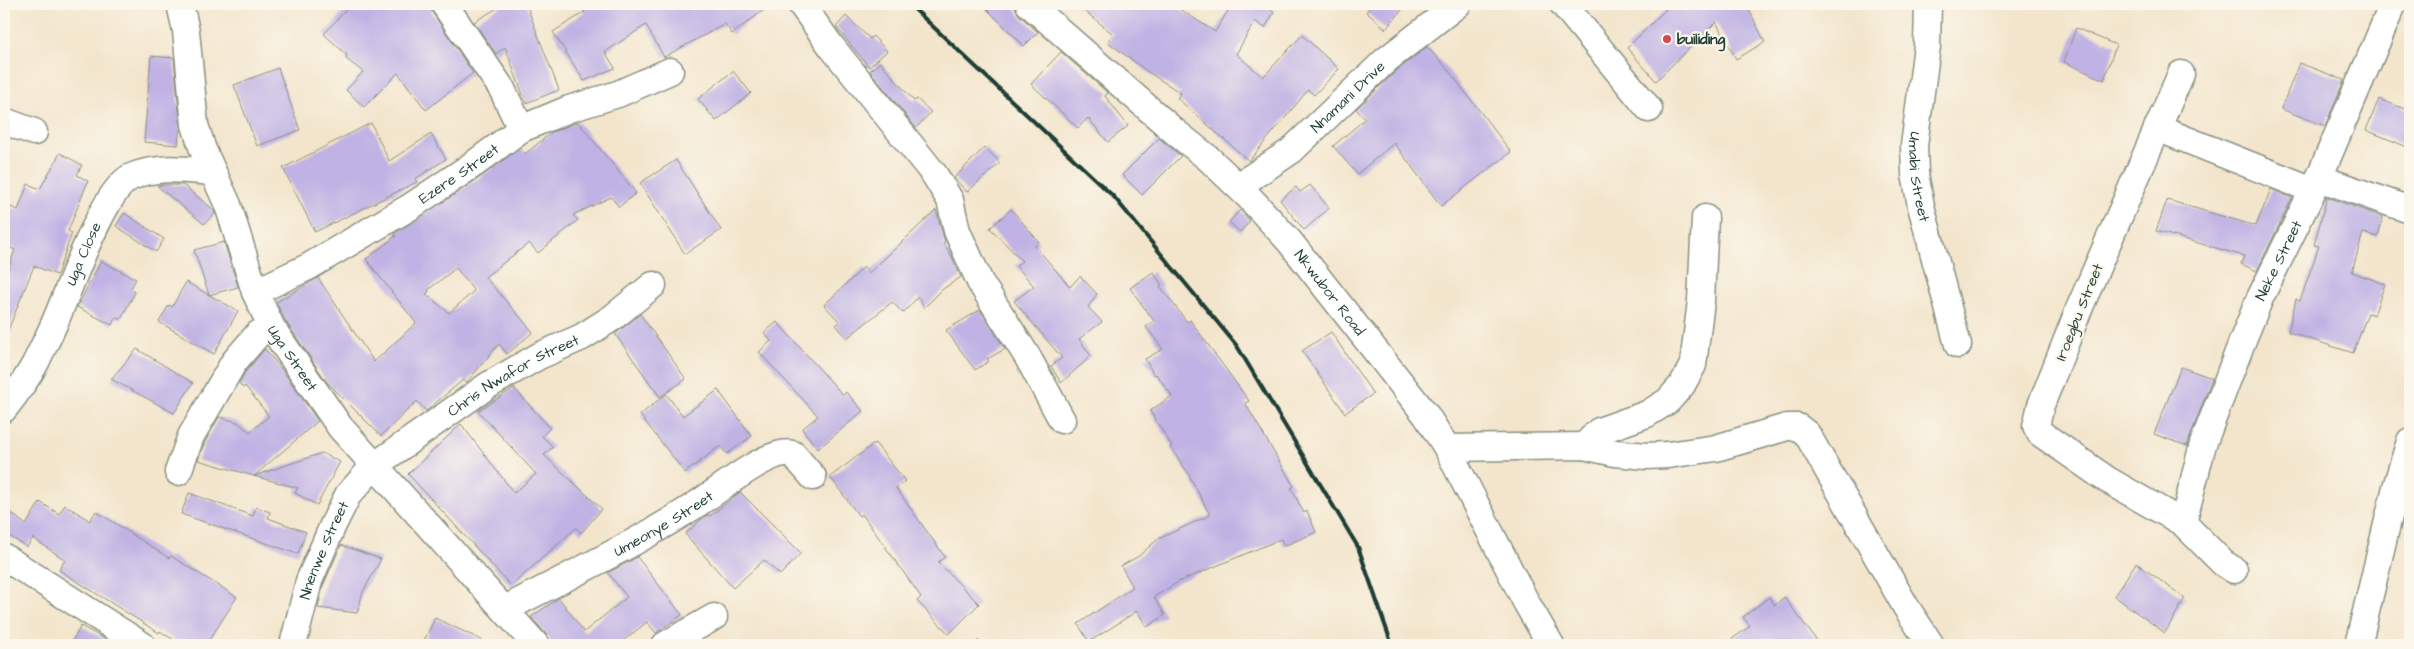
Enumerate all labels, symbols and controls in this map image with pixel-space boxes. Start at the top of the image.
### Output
place label: builiding [1677,29,1725,52]
marker: builiding [1661,33,1673,45]
street label: Nnamani Drive [1306,56,1390,138]
street label: Umabi Street [1903,130,1935,224]
street label: Ezere Street [415,139,503,209]
street label: Neke Street [2250,217,2308,305]
street label: Uga Close [61,219,107,289]
street label: Nkwubor Road [1289,246,1370,341]
street label: Iroegbu Street [2050,260,2109,364]
street label: Uga Street [262,321,322,396]
street label: Chris Nwafor Street [443,330,583,422]
street label: Umeonye Street [610,486,718,562]
street label: Nnenwe Street [295,498,354,602]

